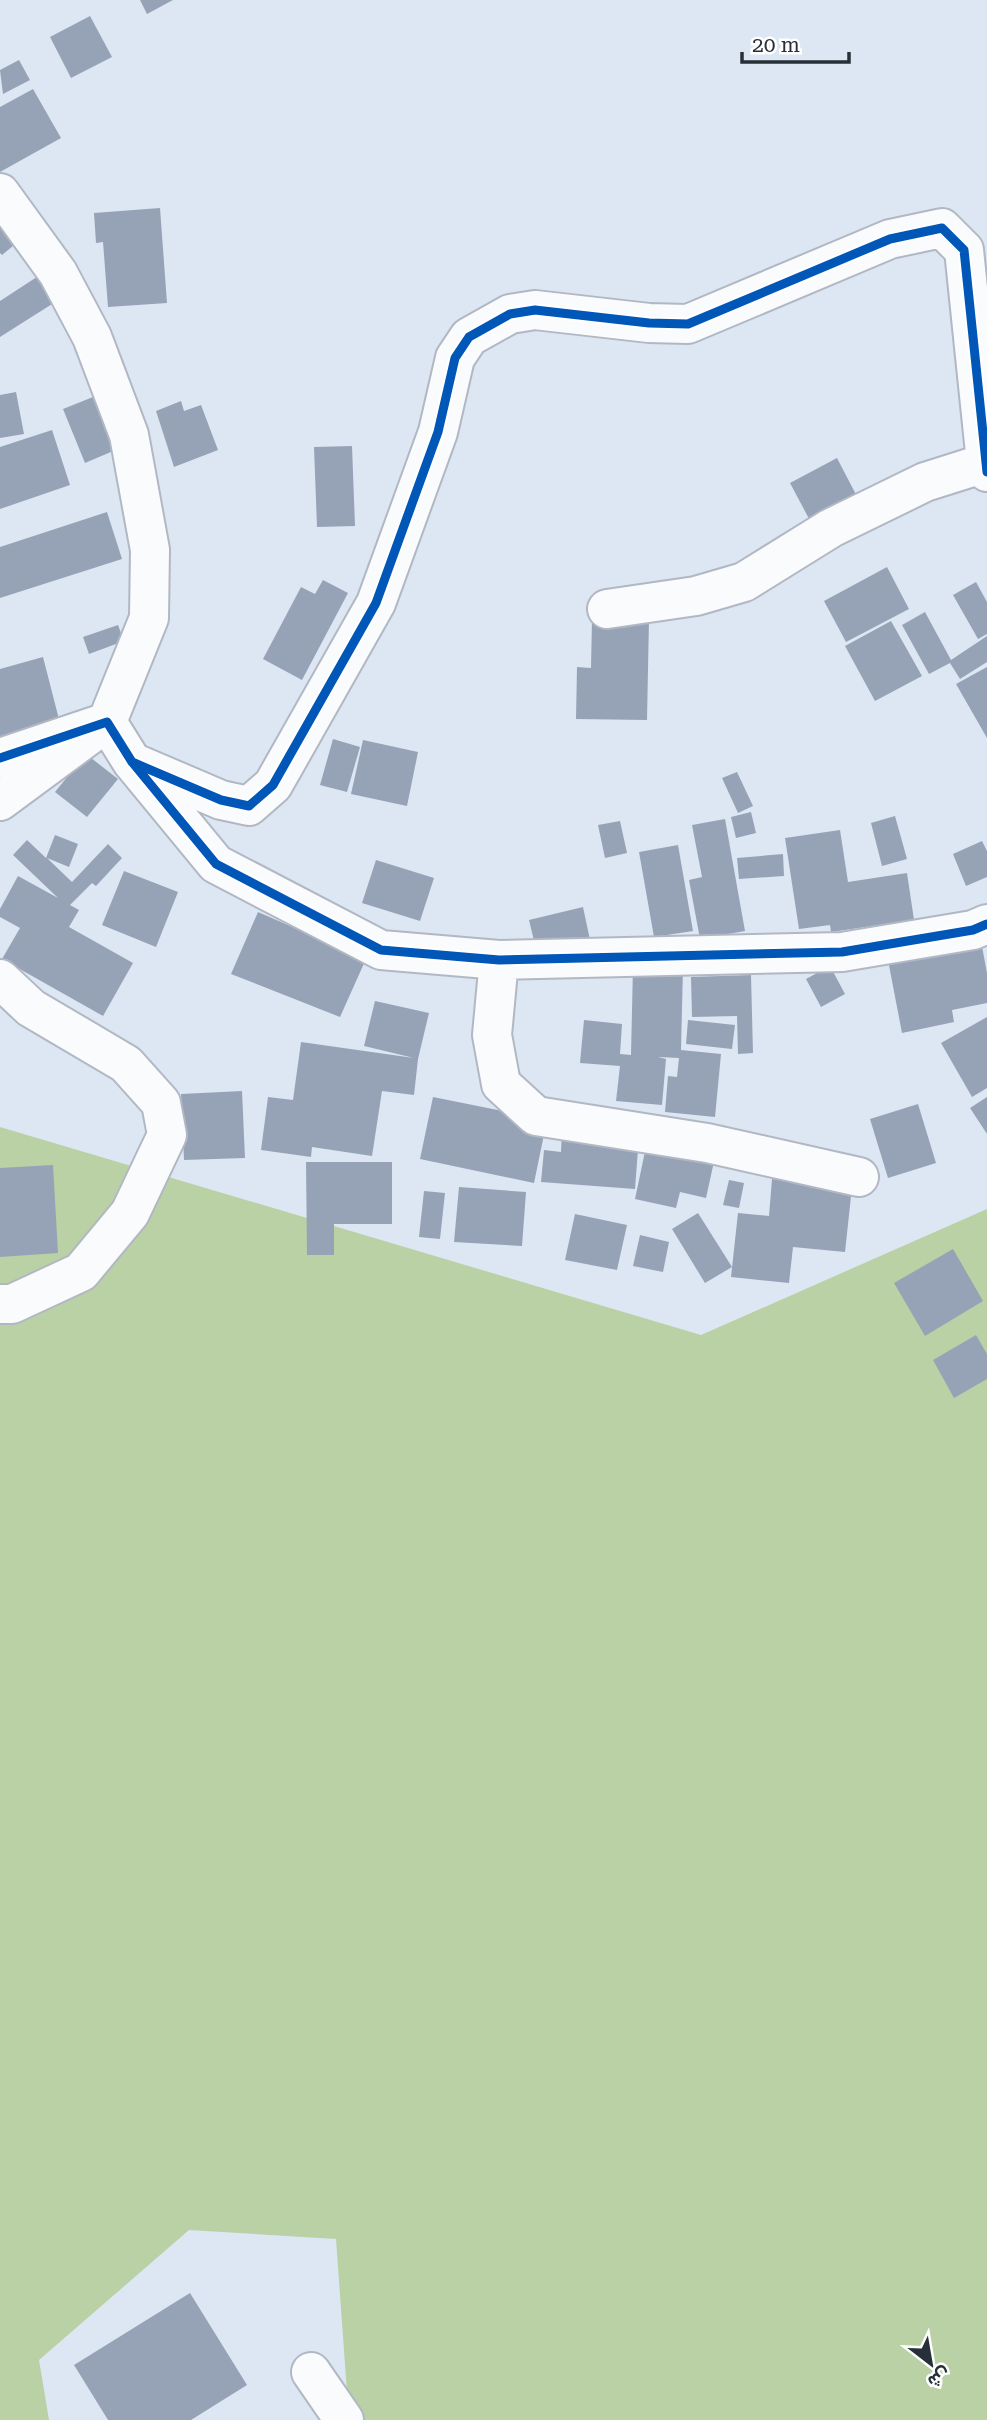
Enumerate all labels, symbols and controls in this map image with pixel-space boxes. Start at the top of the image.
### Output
scale bar [742,21,849,65]
text: 20 m [752,33,800,57]
north arrow [896,2329,966,2399]
text: ش [924,2362,955,2394]

